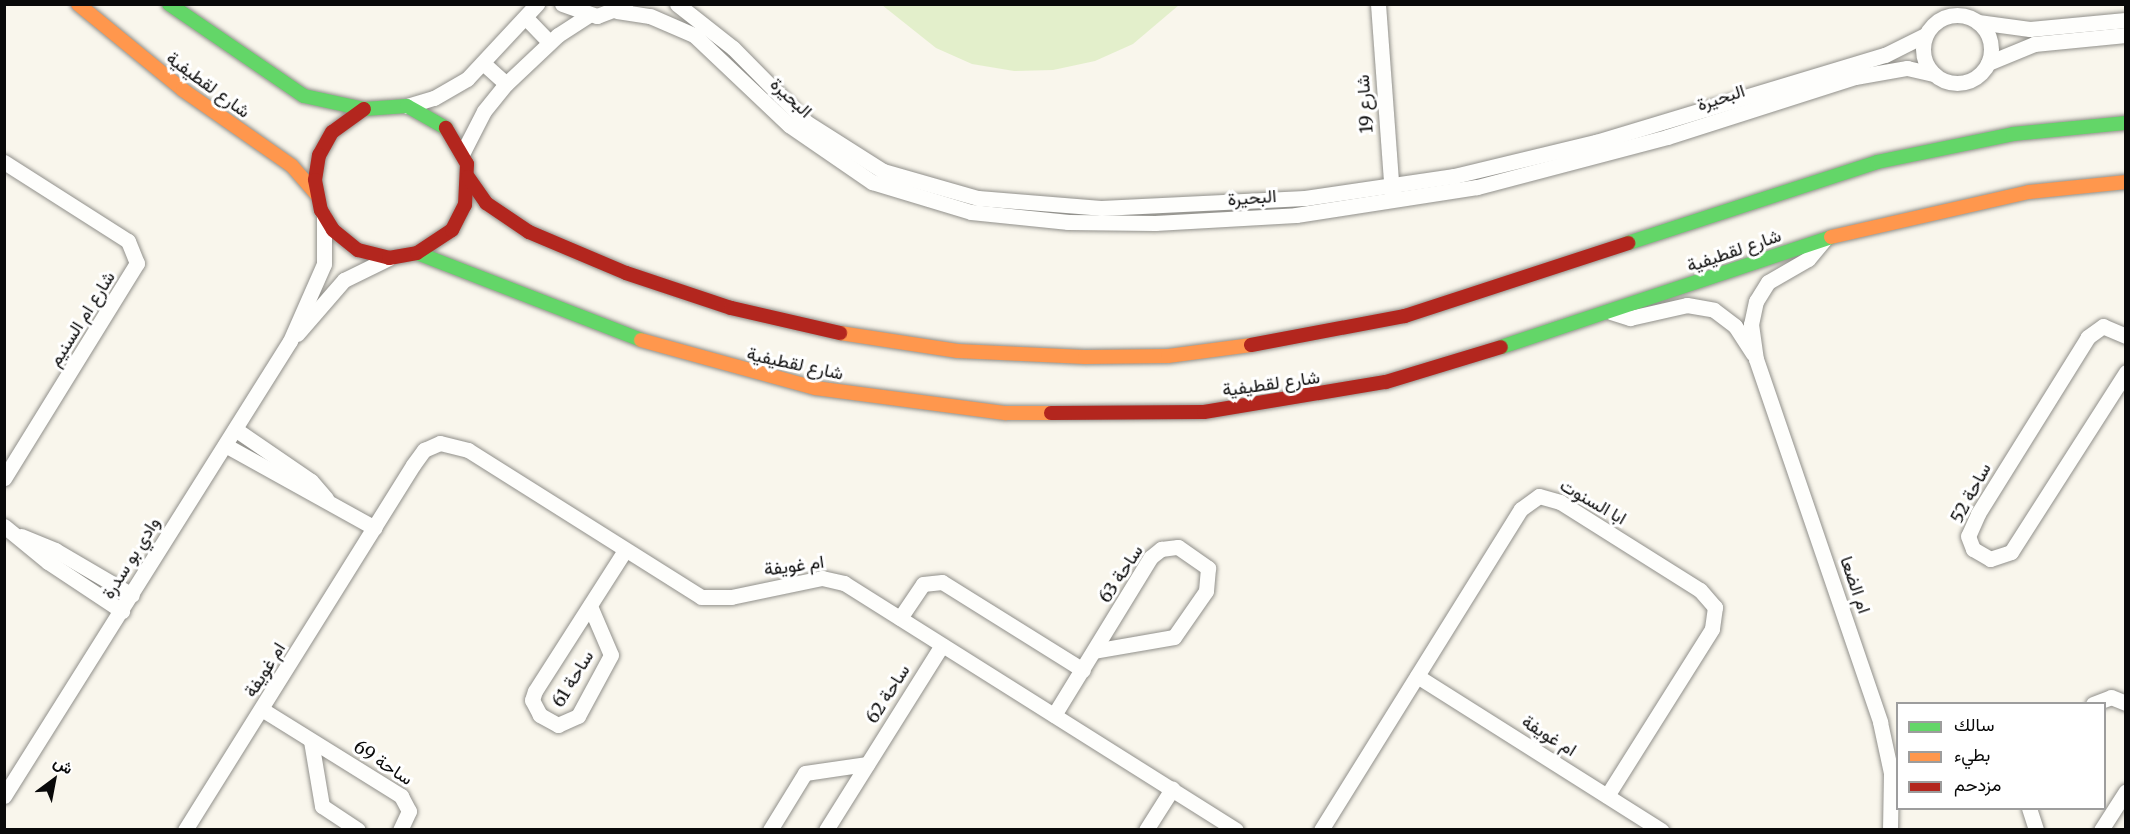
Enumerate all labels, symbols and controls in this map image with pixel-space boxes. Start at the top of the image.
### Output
street label: شارع لقطيفية [162,47,254,123]
street label: البحيرة [766,73,816,123]
street label: شارع 19 [1352,74,1378,134]
street label: البحيرة [1694,80,1748,116]
street label: البحيرة [1227,186,1277,210]
street label: شارع لقطيفية [1684,225,1784,277]
street label: شارع ام السنيم [44,267,120,371]
street label: شارع لقطيفية [745,343,845,385]
street label: شارع لقطيفية [1221,366,1321,402]
street label: ساحة 52 [1946,459,1996,527]
street label: ابا السنوت [1556,474,1630,530]
street label: وادي بو سدرة [97,513,165,603]
street label: ساحة 63 [1094,541,1148,607]
street label: ام غويفة [763,551,825,581]
street label: ام الضعا [1835,554,1875,616]
street label: ام غويفة [240,639,290,701]
street label: ساحة 61 [548,647,598,711]
street label: ساحة 62 [862,661,914,727]
legend [1896,702,2106,810]
street label: ام غويفة [1518,711,1580,761]
text: سالك [1954,713,1994,736]
street label: ساحة 69 [349,736,417,790]
text: بطيء [1954,743,1990,766]
north arrow [24,750,84,810]
text: ش [50,751,77,778]
text: مزدحم [1954,773,2001,796]

